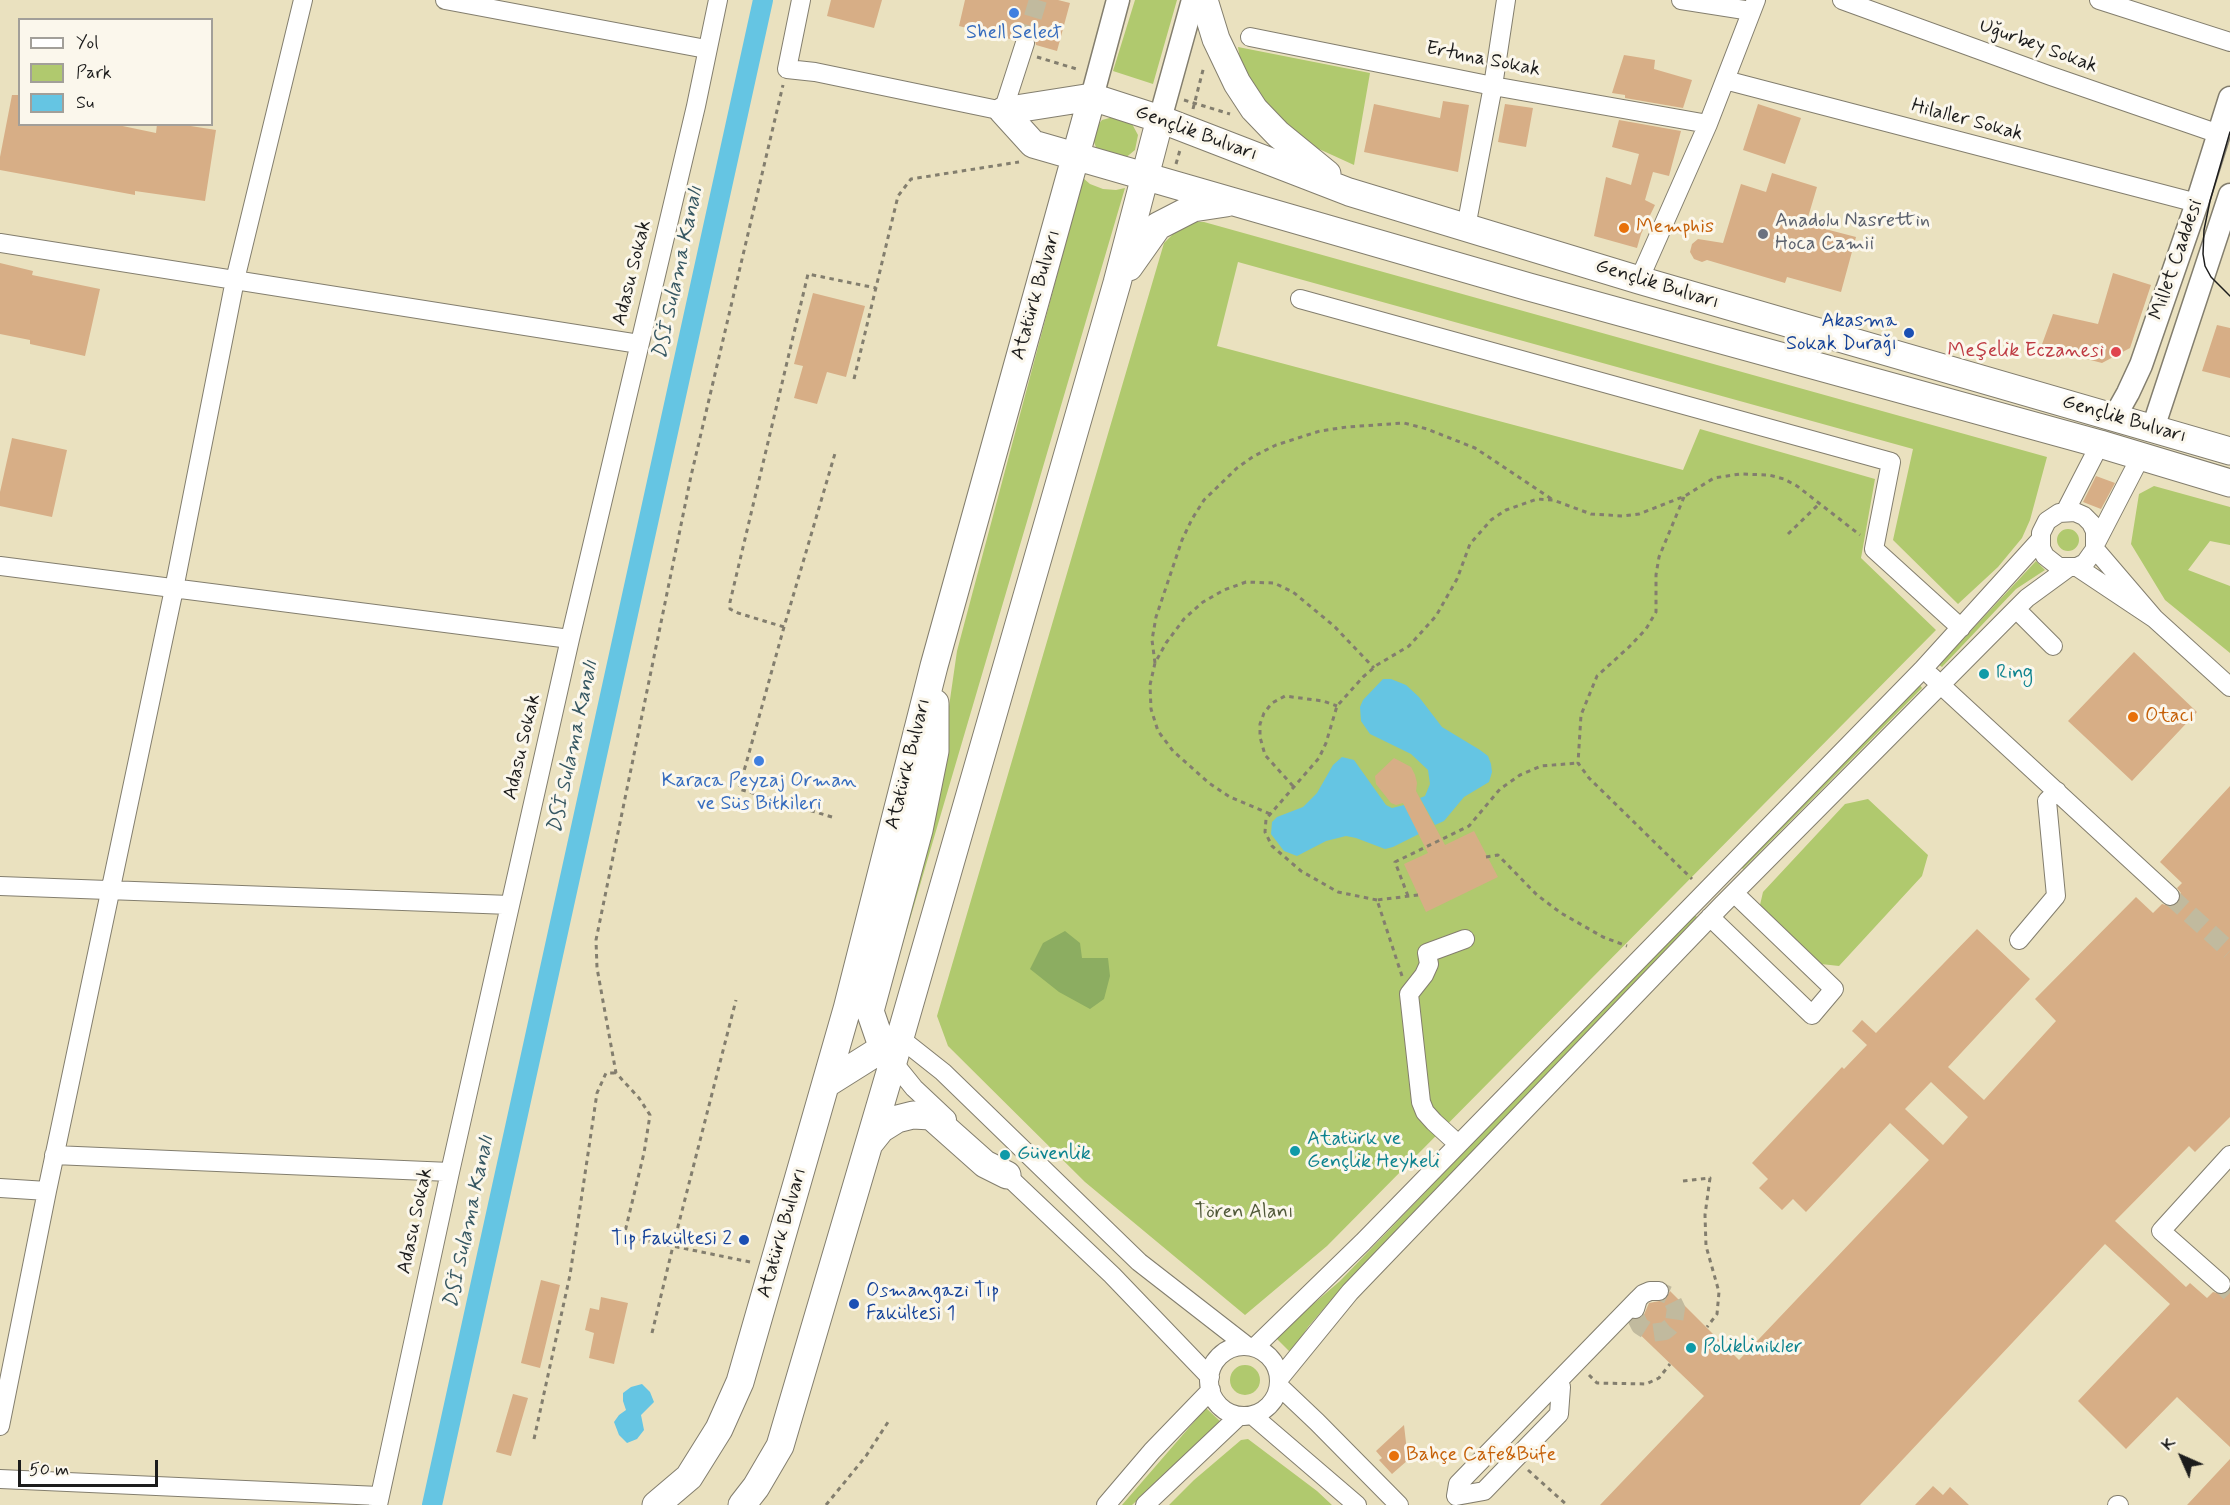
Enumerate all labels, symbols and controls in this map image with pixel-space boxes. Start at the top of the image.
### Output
marker: Shell Select [1007,6,1021,20]
street label: Uğurbey Sokak [1975,14,2101,80]
legend [18,18,213,126]
place label: Shell Select [966,22,1062,46]
text: Yol [76,31,99,55]
street label: Ertuna Sokak [1424,37,1542,83]
text: Park [76,61,112,85]
text: Su [76,91,94,115]
street label: Hilaller Sokak [1908,95,2026,147]
street label: Gençlik Bulvarı [1132,101,1260,167]
water label: DSİ Sulama Kanalı [648,184,710,362]
street label: Millet Caddesi [2145,197,2209,323]
place label: Anadolu Nasrettin Hoca Camii [1775,210,1930,257]
place label: Memphis [1636,216,1714,240]
street label: Adasu Sokak [608,218,658,328]
marker: Memphis [1617,221,1631,235]
street label: Atatürk Bulvarı [1007,227,1067,363]
marker: Anadolu Nasrettin Hoca Camii [1756,227,1770,241]
street label: Gençlik Bulvarı [1592,255,1722,315]
place label: Akasma Sokak Durağı [1786,310,1897,357]
marker: Akasma Sokak Durağı [1902,326,1916,340]
place label: Meşelik Eczanesi [1948,340,2104,364]
marker: Meşelik Eczanesi [2109,345,2123,359]
street label: Gençlik Bulvarı [2059,391,2189,449]
water label: DSİ Sulama Kanalı [543,658,605,836]
place label: Ring [1996,662,2033,686]
marker: Ring [1977,667,1991,681]
street label: Adasu Sokak [499,692,547,802]
street label: Atatürk Bulvarı [881,696,937,832]
place label: Otacı [2145,705,2194,729]
marker: Otacı [2126,710,2140,724]
marker: Karaca Peyzaj Orman ve Süs Bitkileri [752,754,766,768]
place label: Karaca Peyzaj Orman ve Süs Bitkileri [661,770,857,817]
place label: Atatürk ve Gençlik Heykeli [1307,1128,1440,1175]
water label: DSİ Sulama Kanalı [439,1133,501,1311]
place label: Güvenlik [1017,1143,1091,1167]
marker: Atatürk ve Gençlik Heykeli [1288,1144,1302,1158]
marker: Güvenlik [998,1148,1012,1162]
street label: Atatürk Bulvarı [753,1165,813,1301]
street label: Adasu Sokak [393,1166,439,1276]
park label: Tören Alanı [1195,1201,1293,1225]
place label: Tıp Fakültesi 2 [611,1228,732,1252]
marker: Tıp Fakültesi 2 [737,1233,751,1247]
place label: Osmangazi Tıp Fakültesi 1 [866,1280,999,1327]
marker: Osmangazi Tıp Fakültesi 1 [847,1297,861,1311]
place label: Poliklinikler [1703,1336,1802,1360]
marker: Poliklinikler [1684,1341,1698,1355]
north arrow [2152,1427,2212,1487]
text: K [2158,1433,2180,1455]
place label: Bahçe Cafe&Büfe [1406,1444,1556,1468]
scale bar [21,1448,160,1486]
marker: Bahçe Cafe&Büfe [1387,1449,1401,1463]
text: 50 m [29,1458,69,1482]

